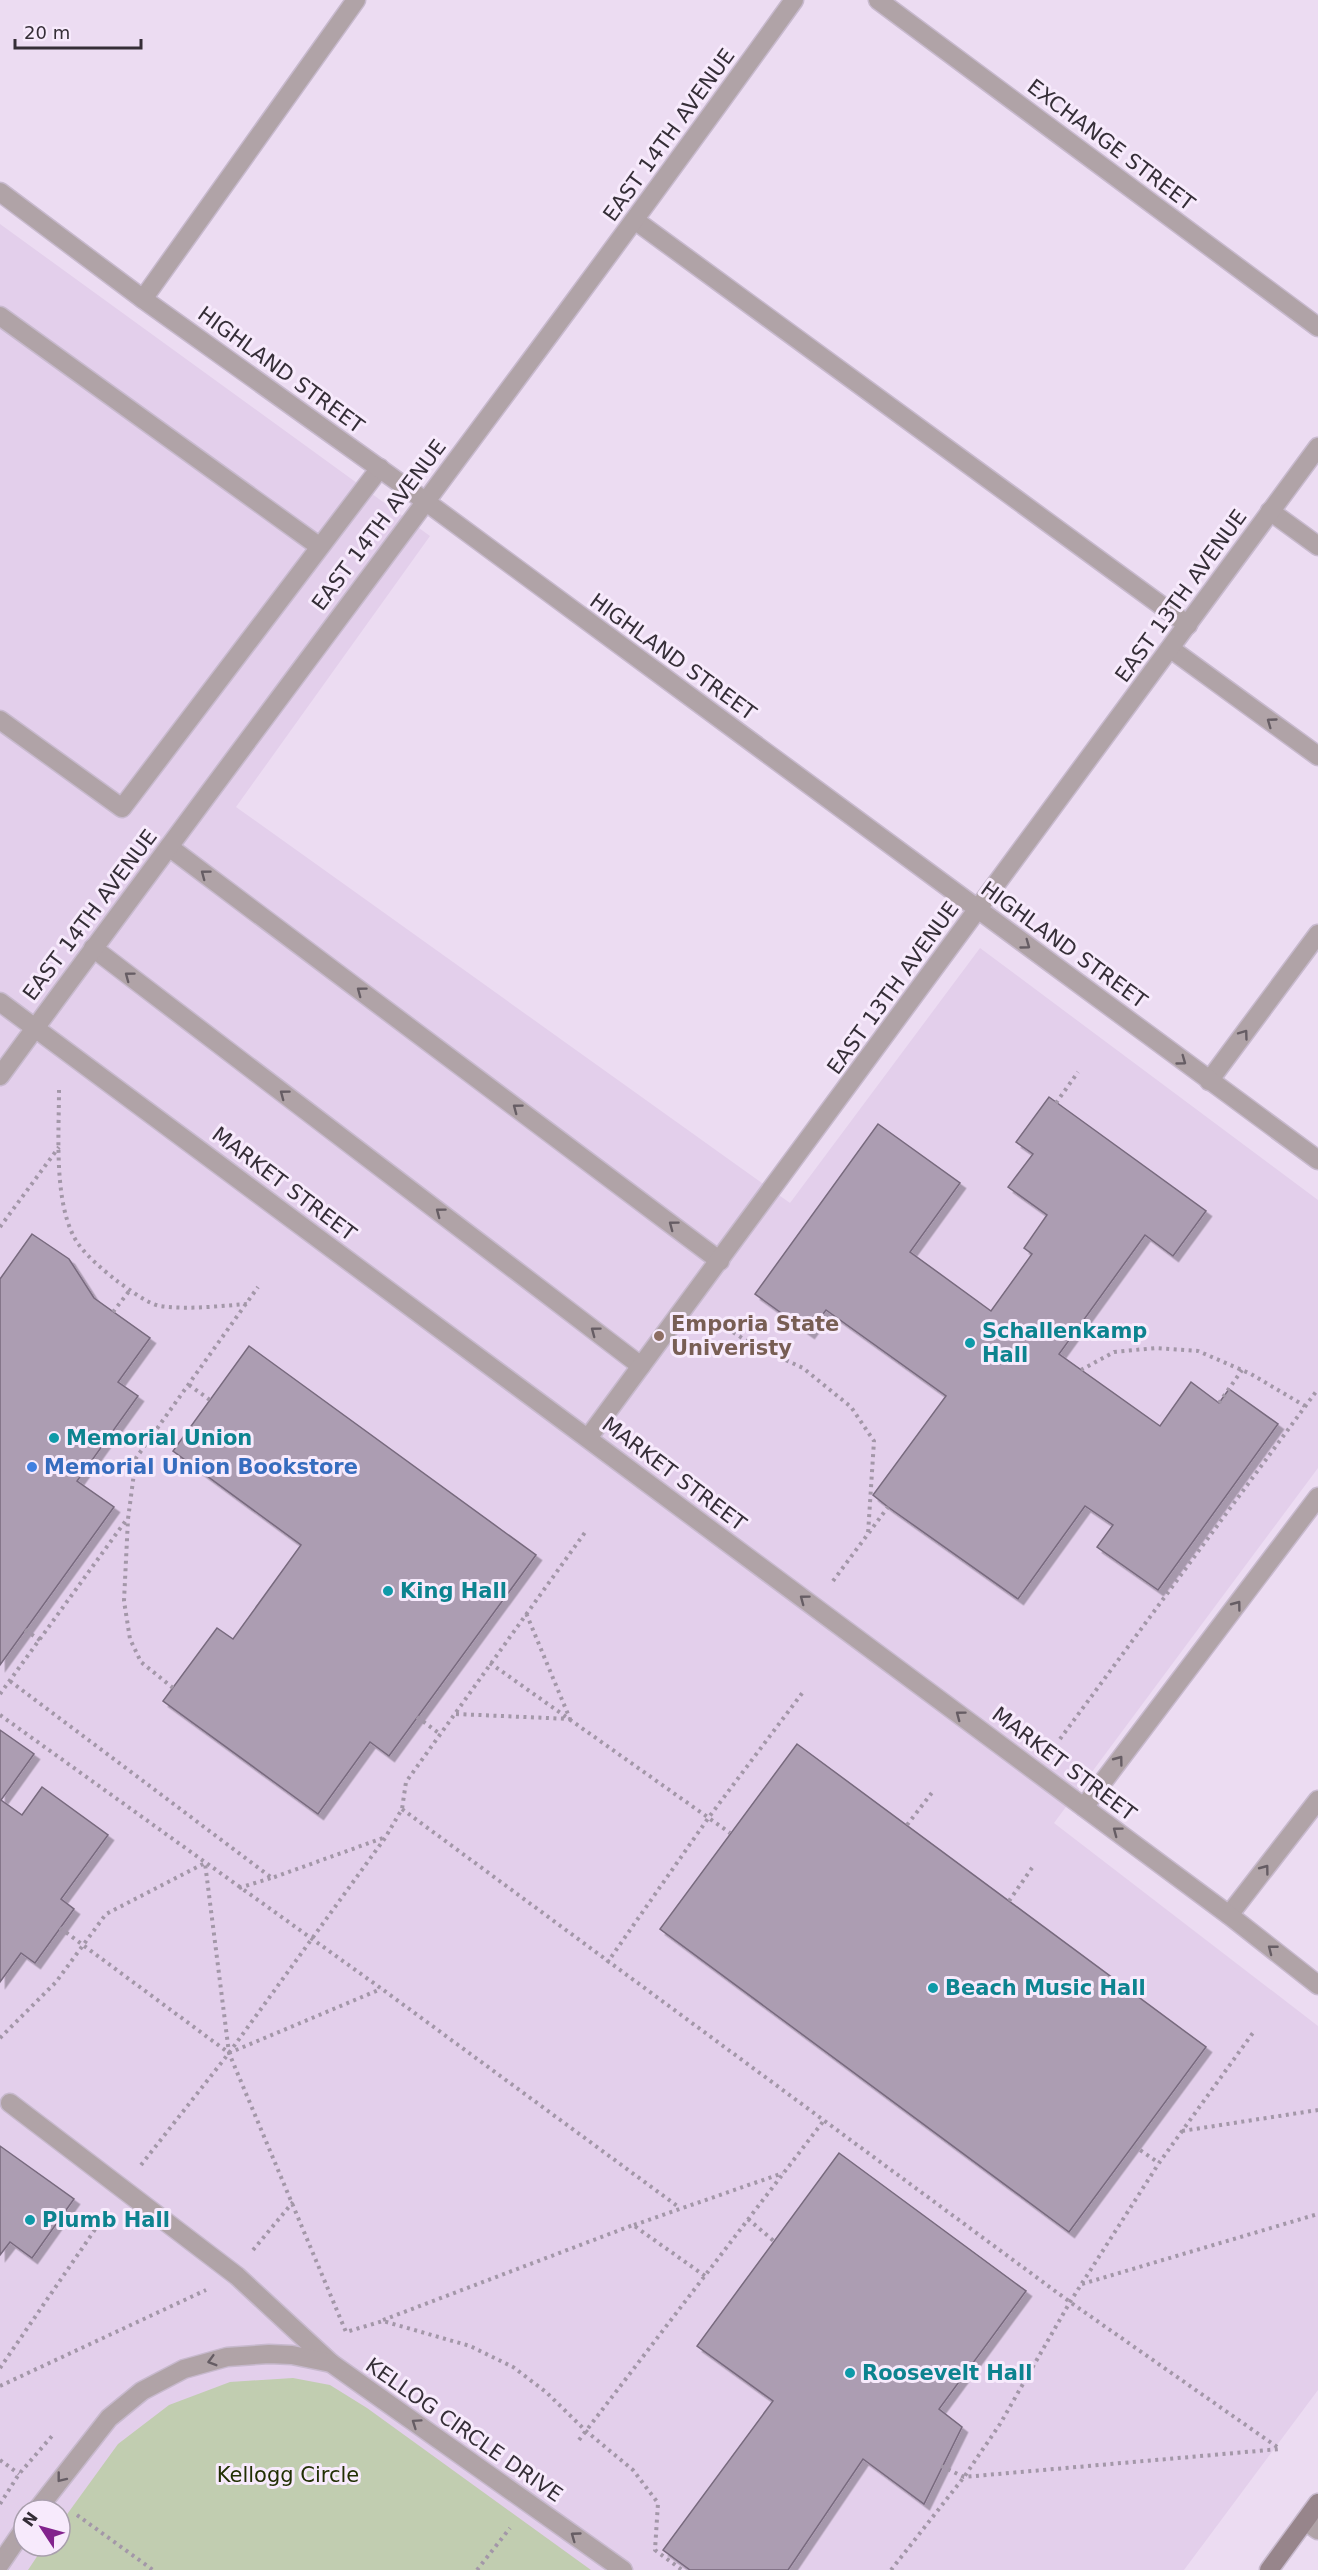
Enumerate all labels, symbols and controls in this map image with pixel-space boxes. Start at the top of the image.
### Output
scale bar [15,12,141,50]
text: 20 m [24,22,70,43]
street label: EAST 14TH AVENUE [598,44,740,226]
street label: EXCHANGE STREET [1023,74,1199,216]
street label: HIGHLAND STREET [193,302,369,438]
street label: EAST 14TH AVENUE [307,435,451,615]
street label: EAST 13TH AVENUE [1110,505,1252,687]
street label: HIGHLAND STREET [585,589,761,725]
one-way arrow [1266,718,1277,729]
street label: EAST 14TH AVENUE [18,825,162,1005]
one-way arrow [200,871,211,882]
street label: HIGHLAND STREET [976,877,1152,1013]
street label: EAST 13TH AVENUE [822,897,964,1079]
one-way arrow [1019,938,1030,949]
one-way arrow [125,972,136,983]
one-way arrow [356,988,367,999]
one-way arrow [1237,1029,1248,1040]
one-way arrow [1176,1054,1187,1065]
one-way arrow [280,1091,291,1102]
one-way arrow [512,1105,523,1116]
street label: MARKET STREET [207,1122,361,1246]
one-way arrow [435,1209,446,1220]
one-way arrow [668,1222,679,1233]
place label: Emporia State Univeristy [671,1312,839,1360]
place label: Schallenkamp Hall [982,1319,1147,1367]
one-way arrow [590,1327,601,1338]
marker: Emporia State Univeristy [652,1329,666,1343]
marker: Schallenkamp Hall [963,1336,977,1350]
street label: MARKET STREET [597,1412,751,1536]
place label: Memorial Union [66,1426,252,1450]
marker: Memorial Union [47,1431,61,1445]
place label: Memorial Union Bookstore [44,1455,358,1479]
marker: Memorial Union Bookstore [25,1460,39,1474]
place label: King Hall [400,1579,507,1603]
marker: King Hall [381,1584,395,1598]
one-way arrow [799,1595,810,1606]
one-way arrow [1229,1600,1240,1611]
street label: MARKET STREET [987,1702,1141,1826]
one-way arrow [956,1711,967,1722]
one-way arrow [1112,1756,1123,1767]
one-way arrow [1112,1828,1123,1839]
one-way arrow [1258,1865,1269,1876]
one-way arrow [1268,1946,1279,1957]
place label: Beach Music Hall [945,1976,1146,2000]
marker: Beach Music Hall [926,1981,940,1995]
place label: Plumb Hall [42,2208,170,2232]
marker: Plumb Hall [23,2213,37,2227]
street label: KELLOG CIRCLE DRIVE [361,2353,567,2507]
one-way arrow [207,2354,218,2366]
place label: Roosevelt Hall [862,2361,1032,2385]
marker: Roosevelt Hall [843,2366,857,2380]
one-way arrow [411,2419,422,2430]
park label: Kellogg Circle [217,2463,359,2487]
one-way arrow [58,2471,69,2482]
north arrow [12,2498,72,2558]
text: N [19,2508,42,2530]
one-way arrow [570,2532,581,2543]

